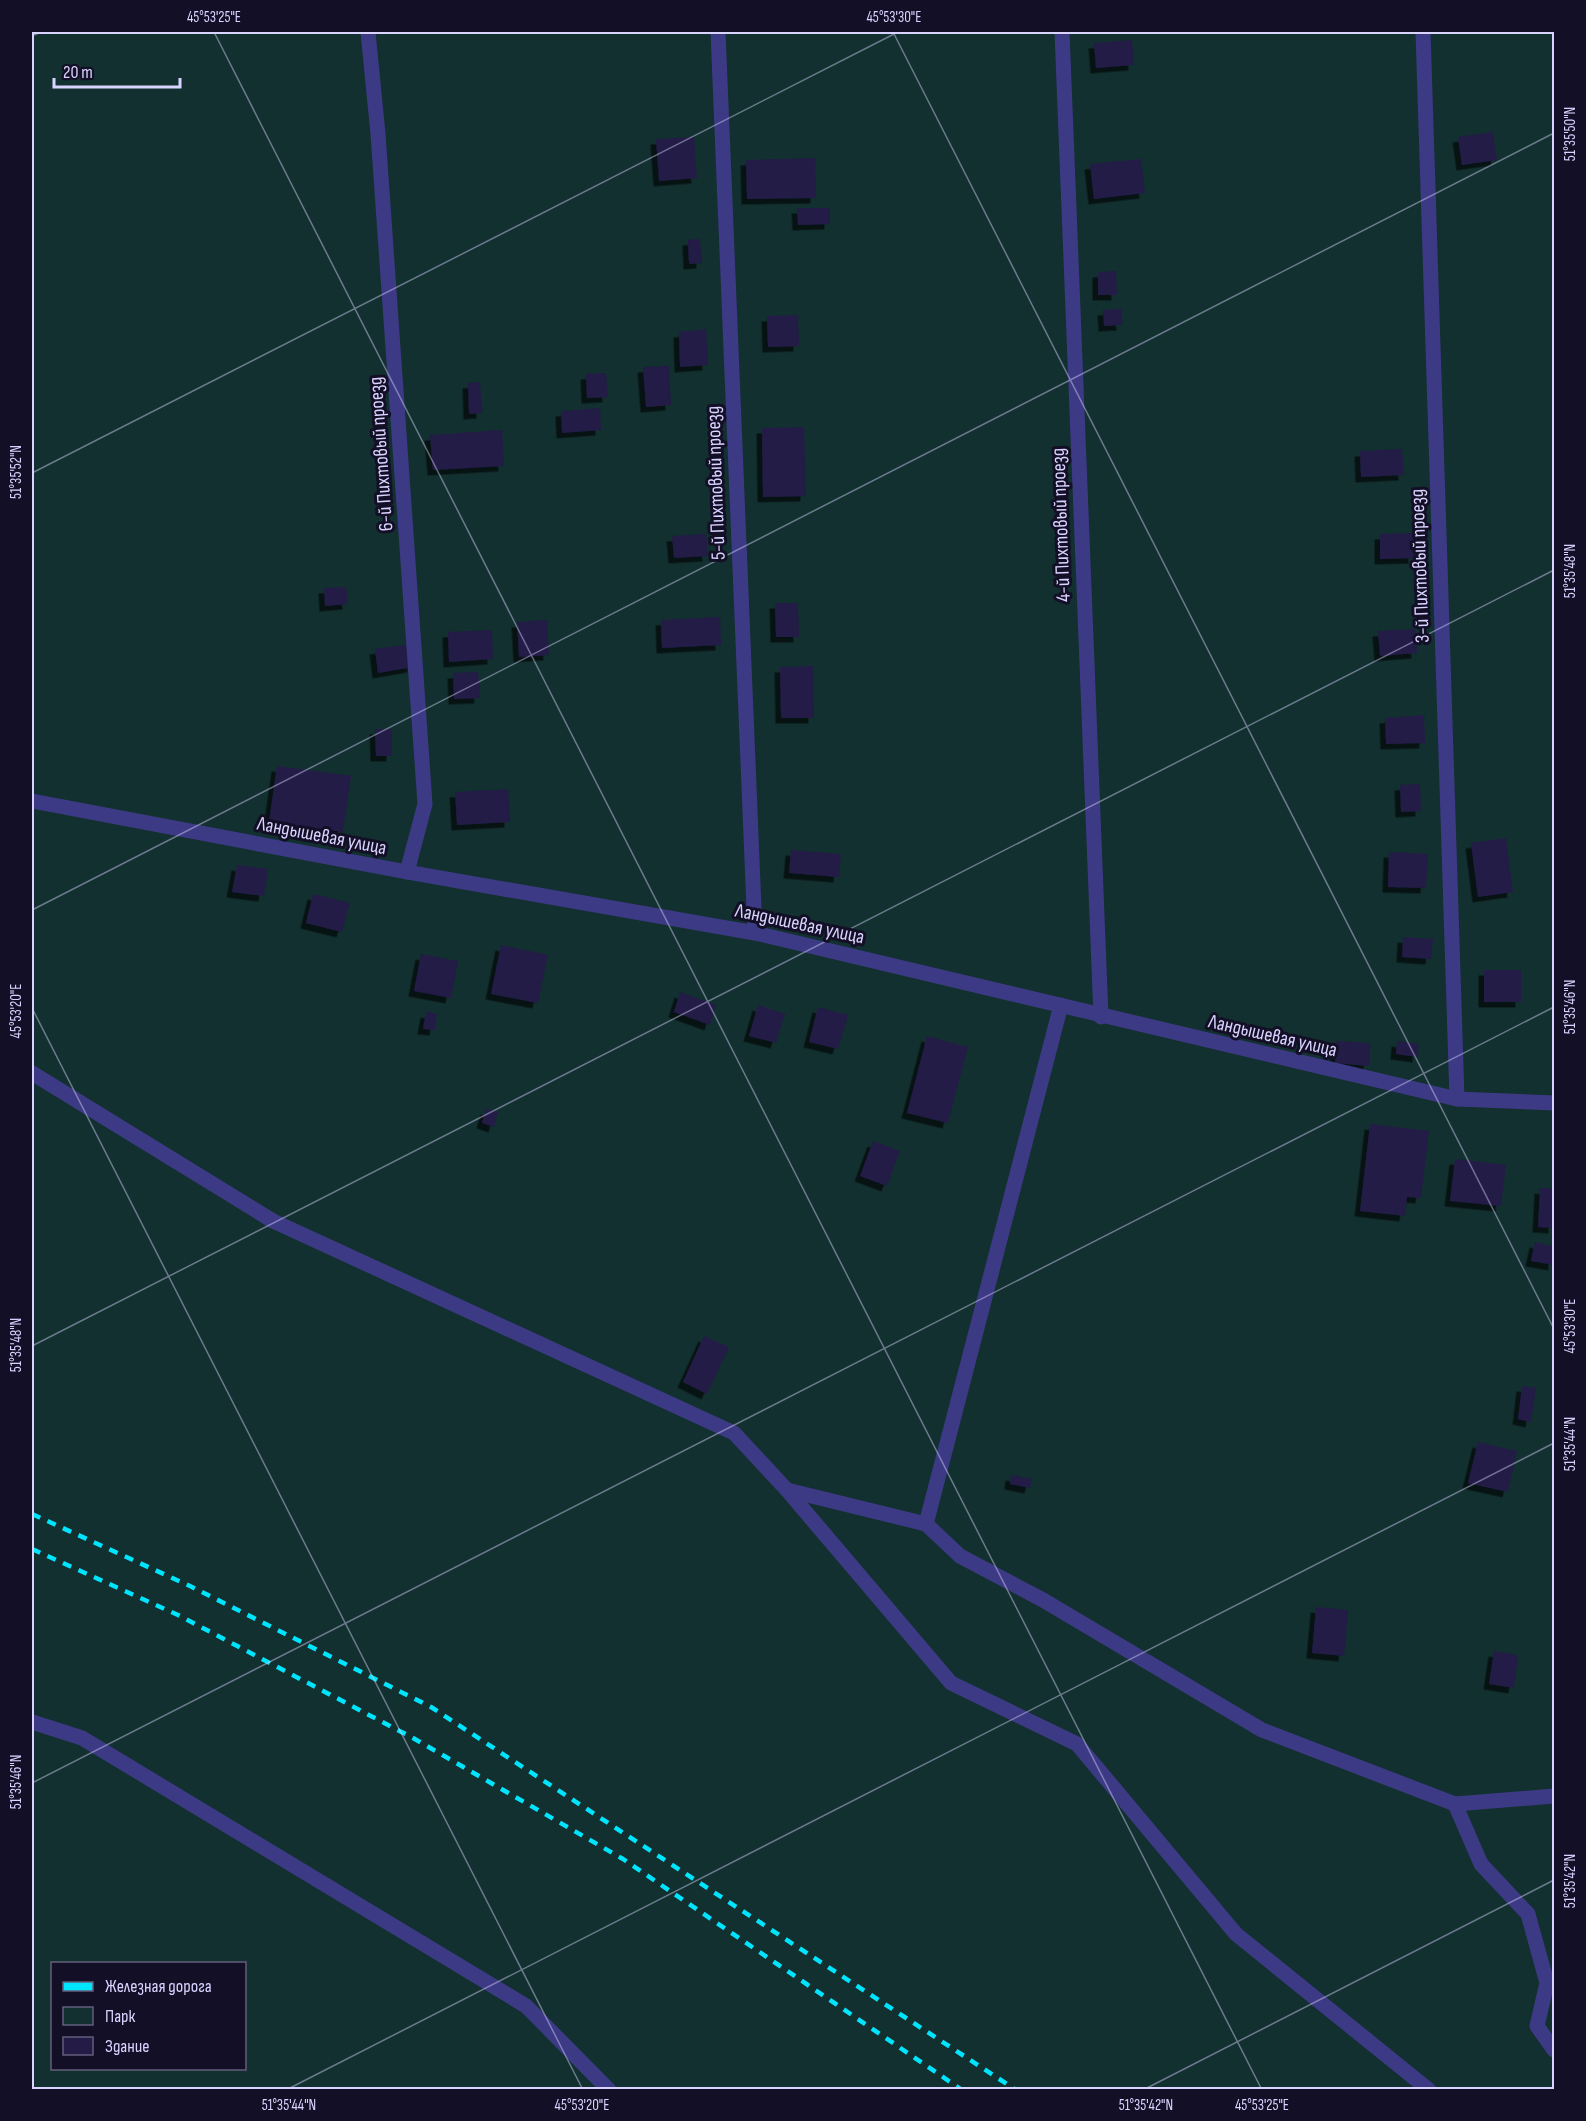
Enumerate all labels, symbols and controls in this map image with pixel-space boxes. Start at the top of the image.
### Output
text: 45°53'25"E [187,8,241,27]
text: 45°53'30"E [867,8,921,27]
scale bar [54,51,180,89]
text: 20 m [63,62,93,83]
text: 51°35'50"N [1561,107,1580,161]
street label: 6-й Пихтовый проезд [364,376,398,532]
street label: 5-й Пихтовый проезд [701,406,731,560]
text: 51°35'52"N [7,445,26,499]
street label: 4-й Пихтовый проезд [1046,447,1076,602]
street label: 3-й Пихтовый проезд [1405,488,1435,643]
text: 51°35'48"N [1561,544,1580,598]
street label: Ландышевая улица [254,811,389,860]
street label: Ландышевая улица [732,898,866,949]
text: 51°35'46"N [1561,980,1580,1034]
text: 45°53'20"E [7,984,26,1038]
street label: Ландышевая улица [1205,1009,1339,1062]
text: 45°53'30"E [1561,1299,1580,1353]
text: 51°35'48"N [7,1318,26,1372]
text: 51°35'44"N [1561,1417,1580,1471]
text: 51°35'46"N [7,1755,26,1809]
text: 51°35'42"N [1561,1854,1580,1908]
legend [51,1962,246,2070]
text: Железная дорога [105,1976,212,1997]
text: Парк [105,2006,136,2027]
text: Здание [105,2036,150,2057]
text: 51°35'44"N [262,2096,316,2115]
text: 45°53'20"E [555,2096,609,2115]
text: 51°35'42"N [1119,2096,1173,2115]
text: 45°53'25"E [1235,2096,1289,2115]

